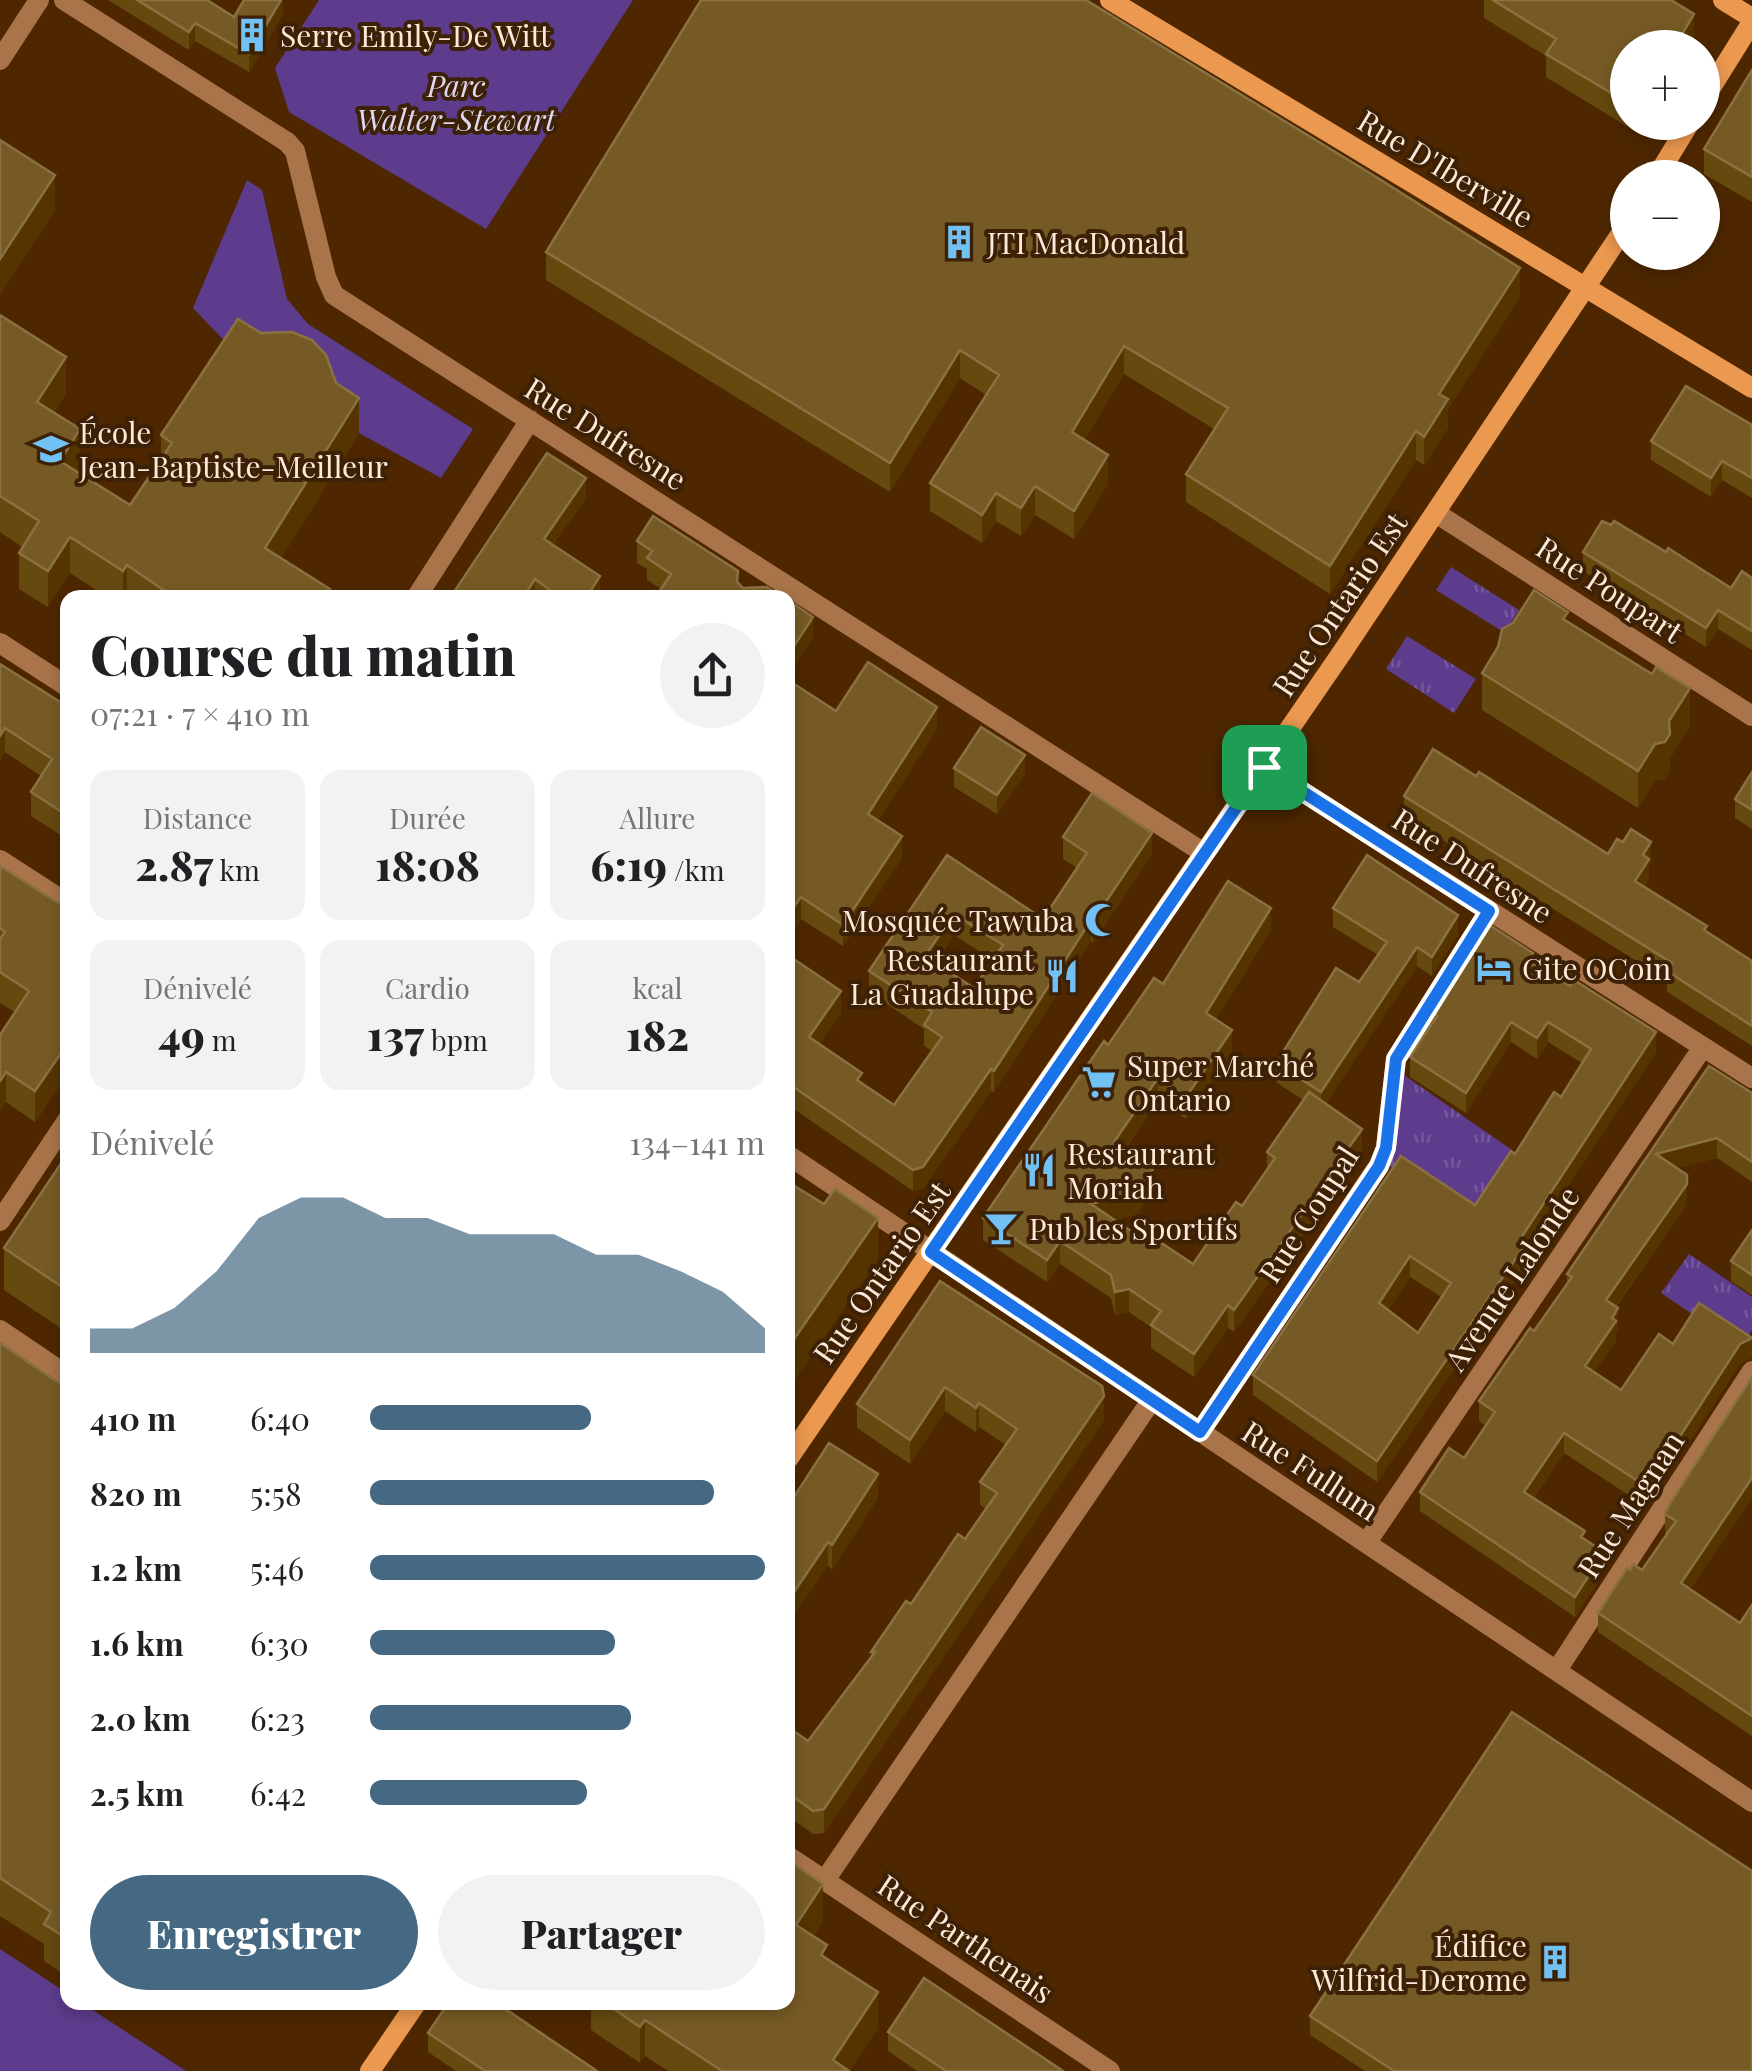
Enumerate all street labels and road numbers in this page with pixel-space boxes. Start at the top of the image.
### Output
street label: Rue D'Iberville [1351,100,1541,236]
street label: Rue Dufresne [518,368,694,498]
street label: Rue Ontario Est [1263,504,1416,704]
street label: Rue Poupart [1529,527,1691,651]
street label: Rue Dufresne [1385,798,1561,932]
street label: Rue Coupal [1249,1138,1367,1290]
street label: Rue Ontario Est [803,1173,959,1371]
street label: Avenue Lalonde [1434,1178,1587,1379]
street label: Rue Fullum [1235,1411,1387,1529]
street label: Rue Magnan [1568,1423,1692,1585]
street label: Rue Parthenais [870,1864,1062,2012]

